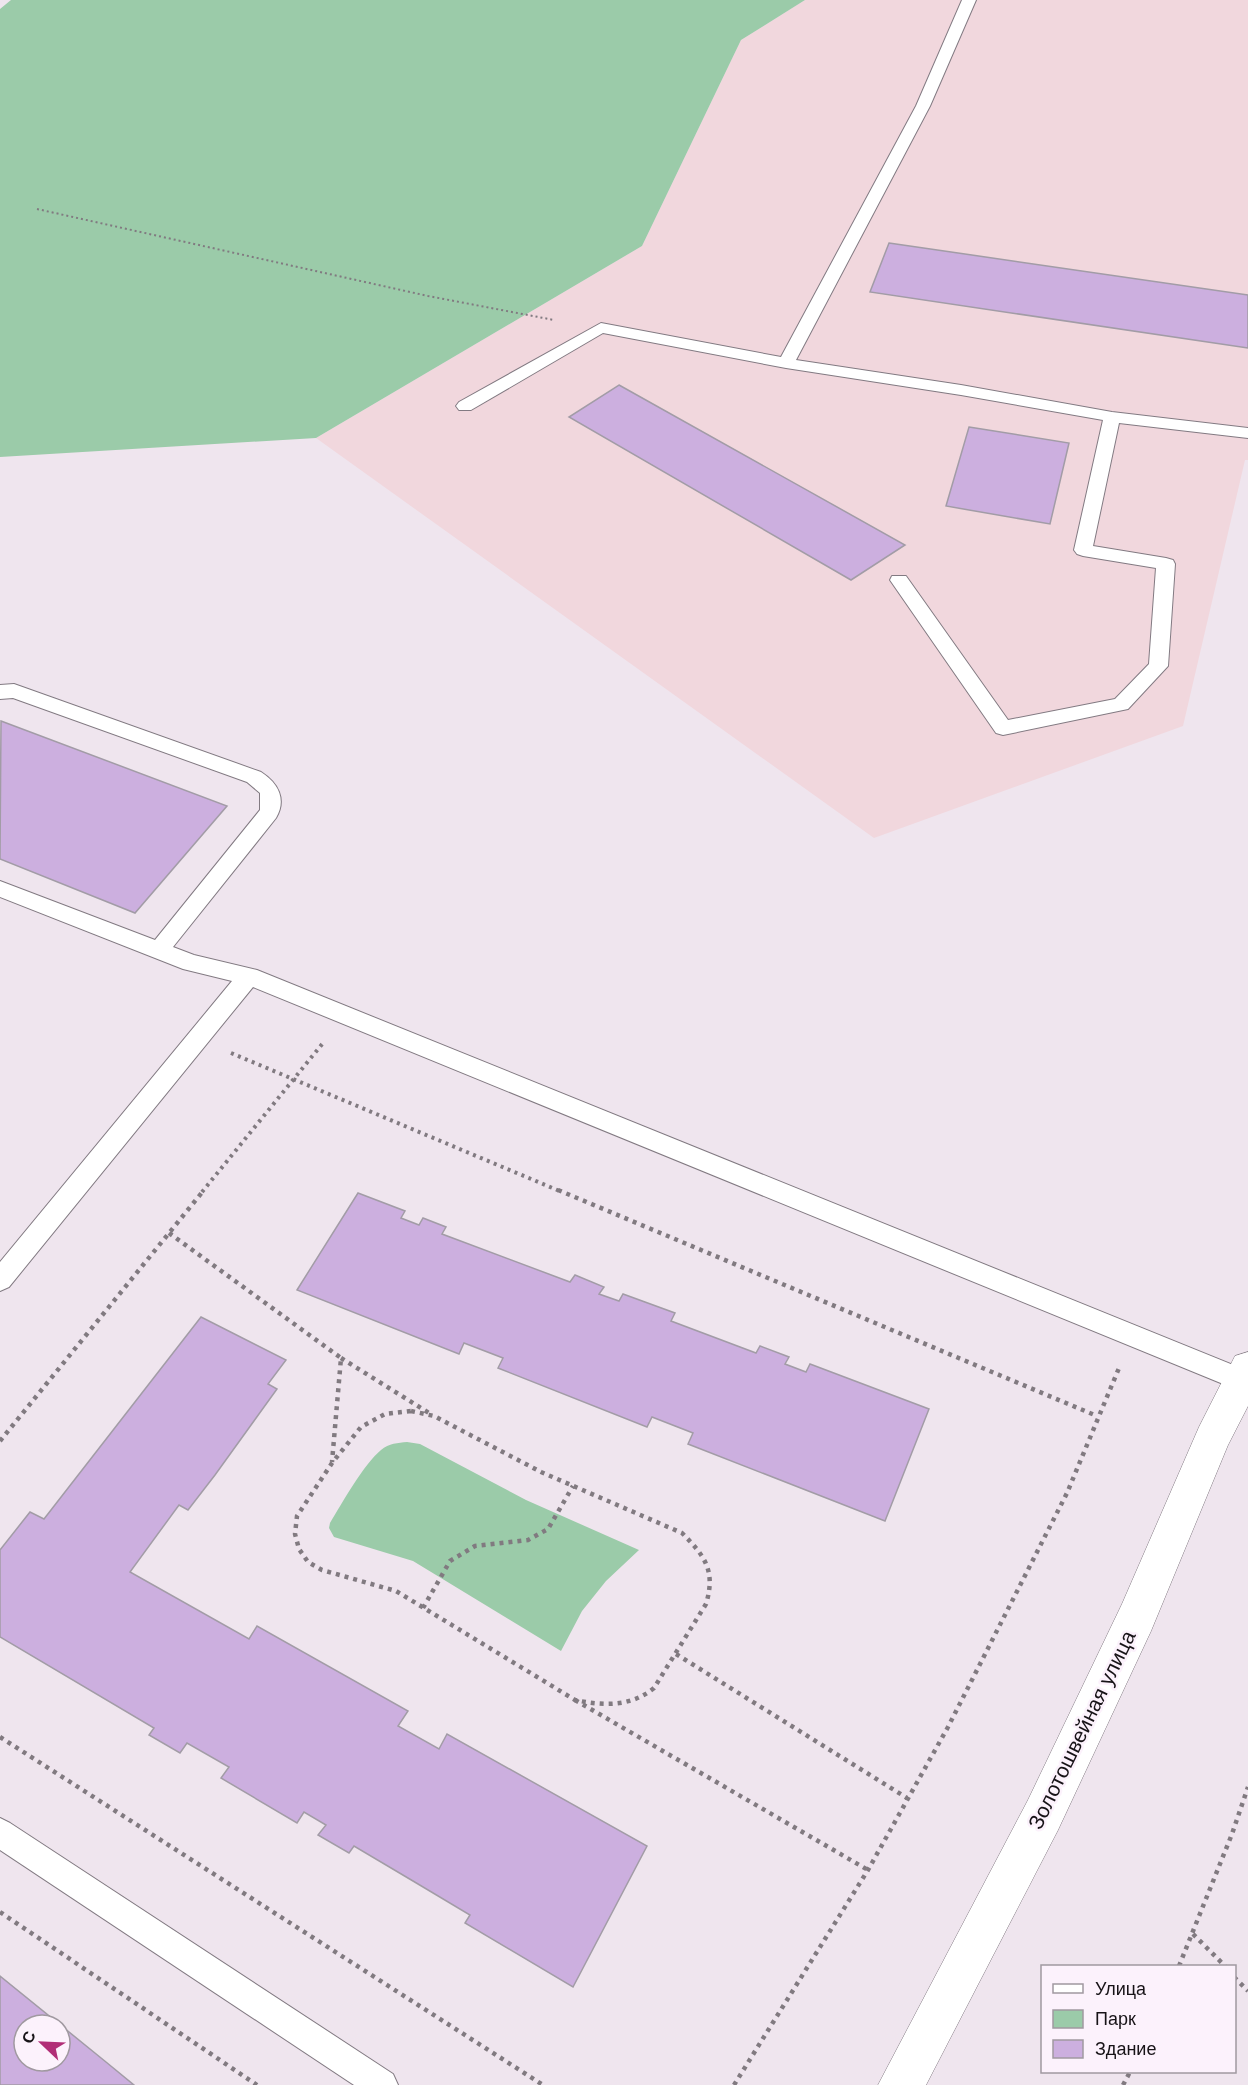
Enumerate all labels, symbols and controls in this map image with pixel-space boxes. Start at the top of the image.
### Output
street label: Золотошвейная улица [1023,1626,1140,1833]
legend [1041,1965,1236,2073]
text: Улица [1095,1979,1147,1999]
text: Парк [1095,2009,1136,2029]
north arrow [12,2013,72,2073]
text: С [19,2028,39,2046]
text: Здание [1095,2039,1156,2059]

